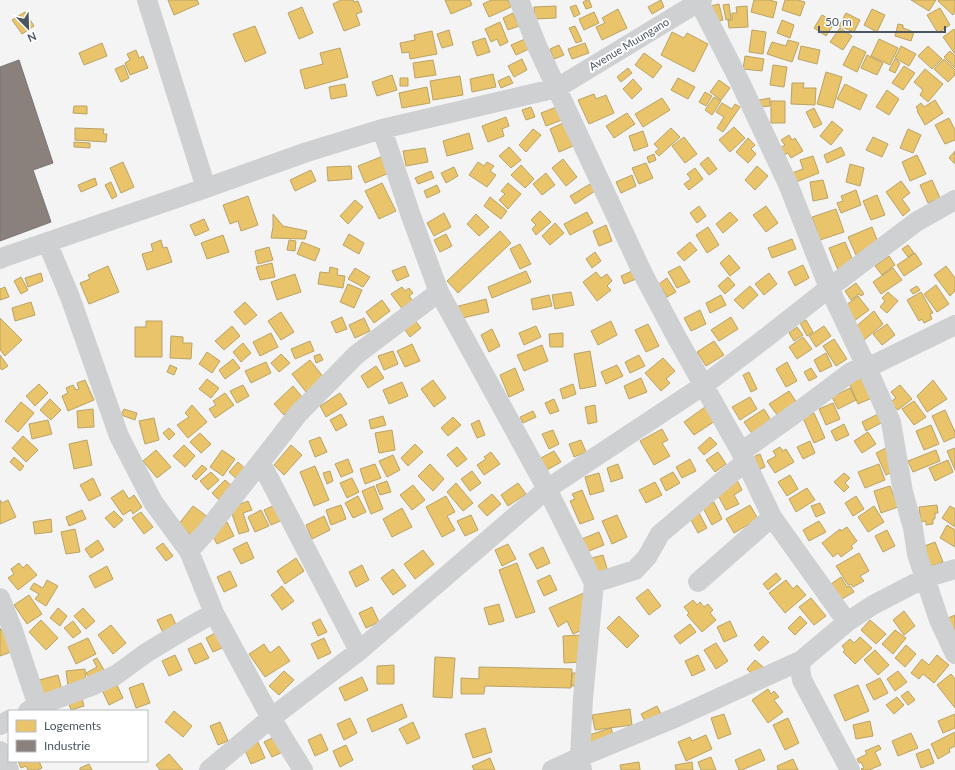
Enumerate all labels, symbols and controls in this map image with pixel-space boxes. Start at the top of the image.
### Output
north arrow [8,8,48,48]
scale bar [819,8,945,34]
street label: Avenue Muungano [586,14,671,73]
text: 50 m [825,14,852,29]
text: N [26,30,39,45]
legend [8,710,148,762]
text: Logements [44,718,101,733]
text: Industrie [44,738,90,753]

